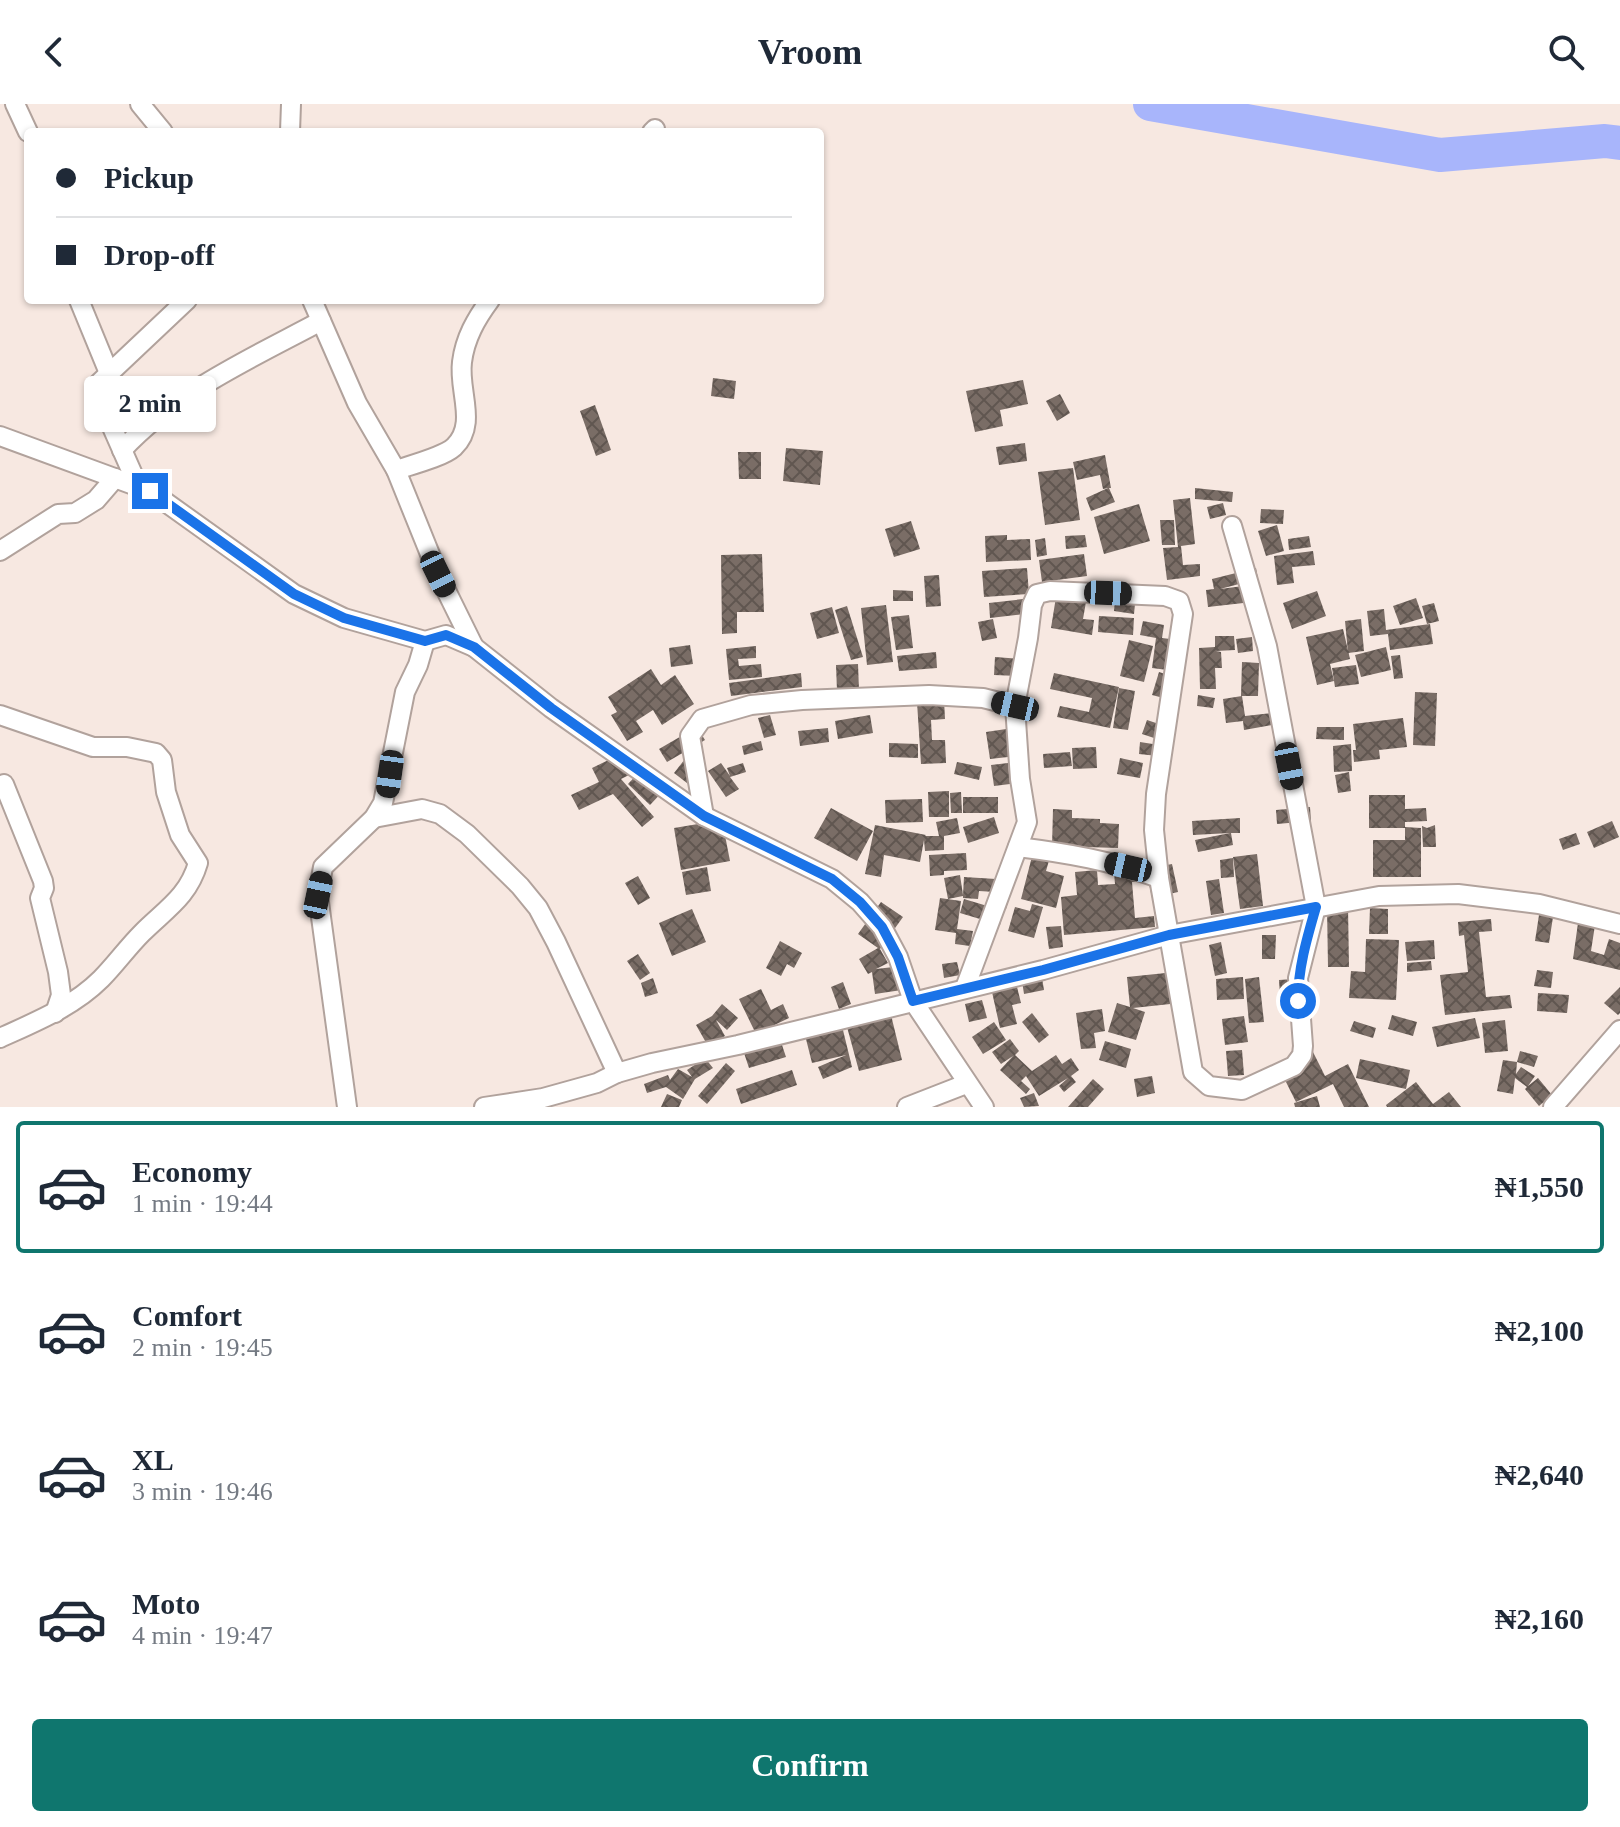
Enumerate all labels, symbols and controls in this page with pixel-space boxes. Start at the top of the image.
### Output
icon: back [32,30,76,74]
icon: search [1544,30,1588,74]
text: Vroom [758,32,862,72]
text: Pickup [104,161,194,194]
text: Drop-off [104,238,215,271]
callout: 2 min [84,375,216,431]
text: 2 min [119,389,181,418]
route end [132,473,168,509]
car [417,547,459,601]
car [1084,580,1132,606]
car [989,689,1041,723]
car [1273,740,1305,792]
car [375,749,405,799]
car [1102,850,1154,884]
car [301,869,335,921]
route start [1280,983,1316,1019]
icon: car [36,1151,108,1223]
text: Economy [132,1155,252,1188]
text: ₦1,550 [1495,1170,1584,1203]
text: 1 min · 19:44 [132,1189,273,1218]
icon: car [36,1295,108,1367]
text: Comfort [132,1299,242,1332]
text: ₦2,100 [1495,1314,1584,1347]
text: 2 min · 19:45 [132,1333,273,1362]
icon: car [36,1439,108,1511]
text: XL [132,1443,174,1476]
text: ₦2,640 [1495,1458,1584,1491]
text: 3 min · 19:46 [132,1477,273,1506]
icon: car [36,1583,108,1655]
text: Moto [132,1587,200,1620]
text: ₦2,160 [1495,1602,1584,1635]
text: 4 min · 19:47 [132,1621,273,1650]
button: Confirm [32,1719,1588,1811]

